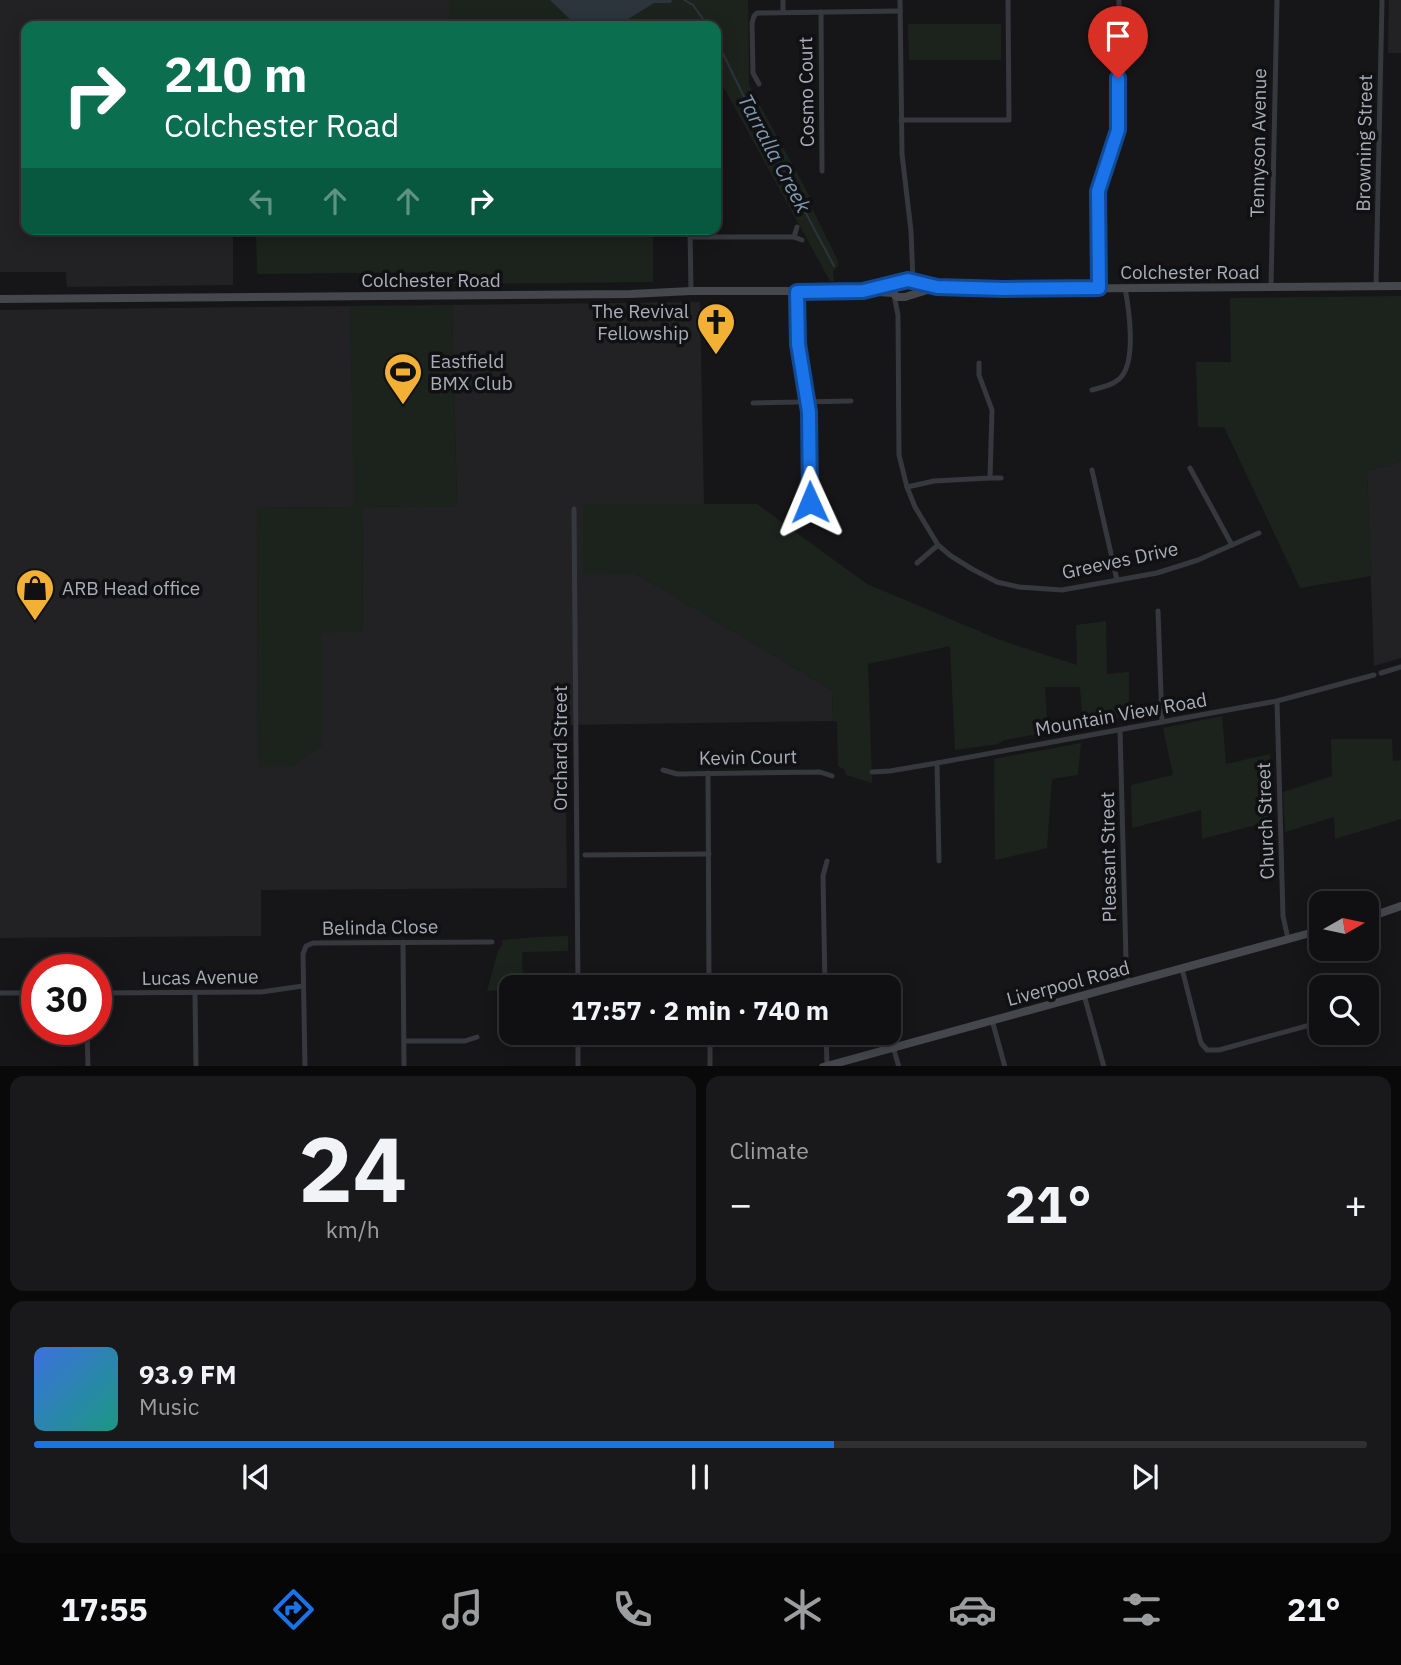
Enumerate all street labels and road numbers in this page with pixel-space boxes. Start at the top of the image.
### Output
street label: Cosmo Court [793,37,819,147]
street label: Tennyson Avenue [1245,68,1271,218]
street label: Browning Street [1351,74,1377,212]
street label: Colchester Road [1120,260,1260,284]
street label: Colchester Road [361,268,501,292]
street label: Greeves Drive [1060,536,1180,584]
street label: Orchard Street [548,685,572,811]
street label: Mountain View Road [1033,687,1209,741]
street label: Kevin Court [699,744,797,770]
street label: Church Street [1251,762,1279,880]
street label: Pleasant Street [1095,791,1121,923]
street label: Belinda Close [322,914,438,940]
street label: Liverpool Road [1004,955,1132,1011]
street label: Lucas Avenue [141,964,259,990]

